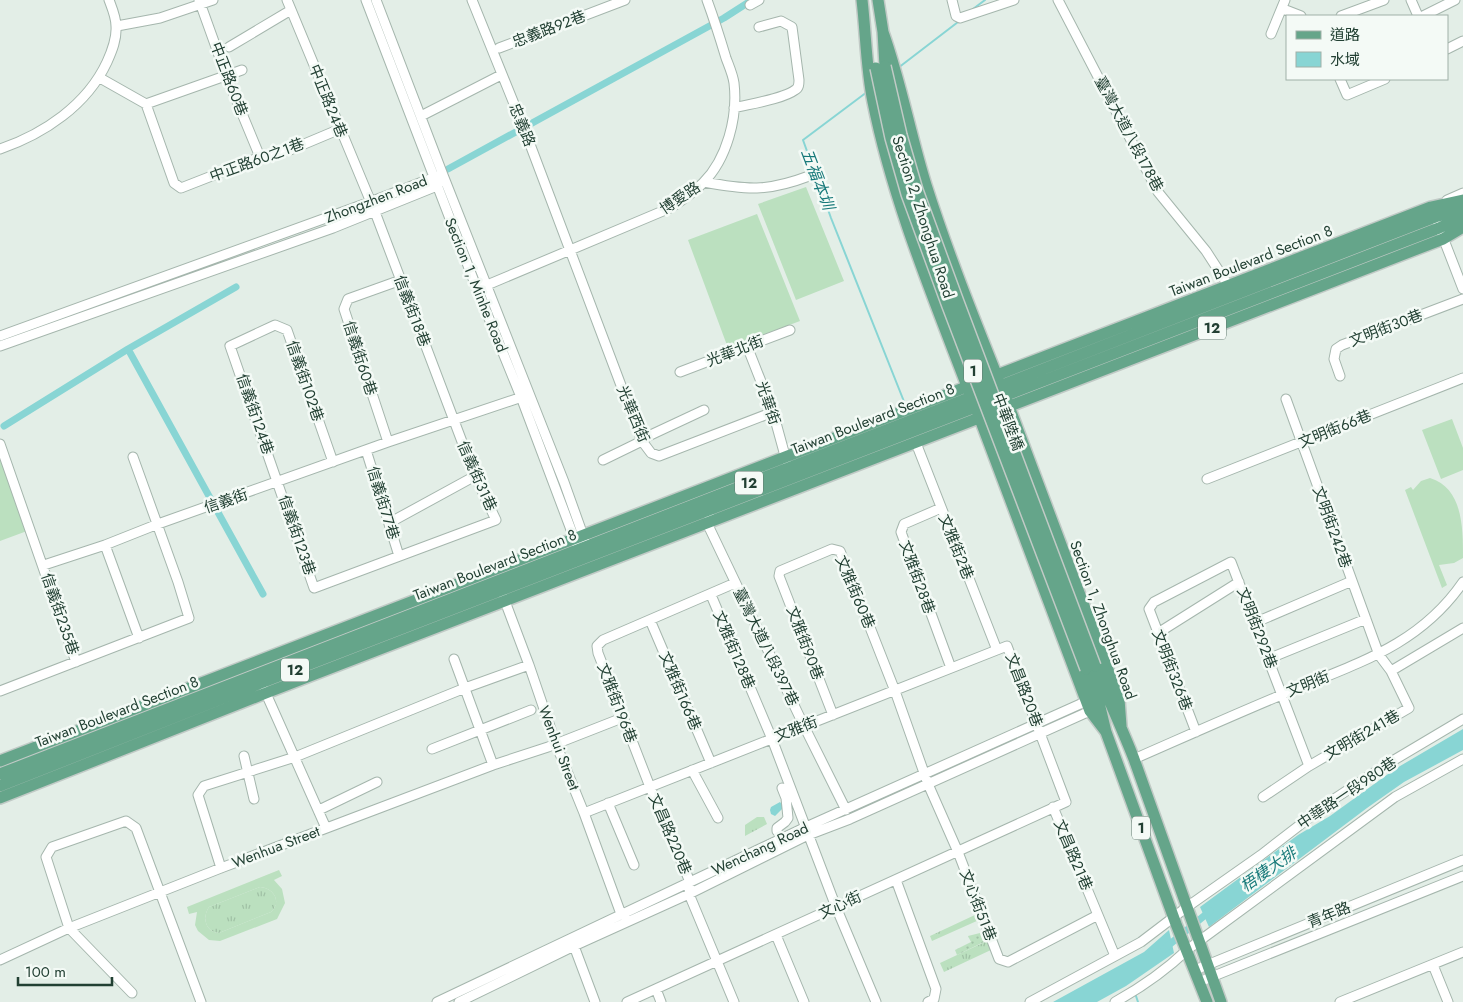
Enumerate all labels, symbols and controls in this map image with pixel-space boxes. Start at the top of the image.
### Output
street label: 忠義路92巷 [509,5,589,53]
legend [1286,15,1448,80]
text: 道路 [1330,24,1360,46]
street label: 中正路60巷 [205,39,253,119]
text: 水域 [1330,49,1360,71]
street label: 中正路24巷 [303,61,353,141]
street label: 臺灣大道八段178巷 [1089,72,1169,196]
street label: 忠義路 [503,100,541,150]
street label: 中正路60之1巷 [207,133,307,187]
street label: Section 2, Zhonghua Road [886,133,960,301]
water label: 五福本圳 [795,145,840,215]
street label: Zhongzhen Road [322,169,430,229]
street label: 博愛路 [655,176,705,220]
street label: Section 1, Minhe Road [439,214,513,356]
street label: Taiwan Boulevard Section 8 [1166,220,1336,302]
street label: 信義街18巷 [388,272,436,350]
street label: 文明街30巷 [1346,304,1426,352]
road number: 12 [1198,316,1226,339]
street label: 信義街60巷 [338,318,382,398]
street label: 光華北街 [703,330,767,372]
street label: 信義街102巷 [281,338,329,424]
road number: 1 [964,360,982,382]
street label: 信義街124巷 [231,371,279,457]
street label: 光華街 [750,378,786,428]
street label: Taiwan Boulevard Section 8 [788,378,958,460]
street label: 光華西街 [611,382,655,446]
street label: 中華陸橋 [987,390,1029,454]
street label: 文明街66巷 [1295,404,1375,454]
street label: 信義街31巷 [452,437,502,515]
street label: 信義街77巷 [361,464,405,542]
road number: 12 [735,472,763,494]
street label: 信義街 [201,483,251,519]
street label: 文明街242巷 [1307,483,1357,571]
street label: 信義街123巷 [273,492,321,578]
street label: 文雅街2巷 [933,511,979,583]
street label: Taiwan Boulevard Section 8 [410,524,580,606]
street label: 文雅街28巷 [894,537,940,617]
street label: Section 1, Zhonghua Road [1064,538,1142,702]
street label: 文雅街60巷 [830,552,880,632]
street label: 信義街235巷 [36,570,84,658]
street label: 臺灣大道八段397巷 [728,584,804,710]
street label: 文明街292巷 [1231,584,1283,672]
street label: 文雅街90巷 [781,603,829,683]
street label: 文雅街128巷 [708,607,760,693]
street label: 文明街326巷 [1146,626,1198,714]
street label: 文雅街166巷 [653,648,707,734]
street label: 文昌路20巷 [1000,650,1048,730]
road number: 12 [281,658,309,682]
street label: 文雅街196巷 [592,660,642,746]
street label: 文明街 [1283,665,1333,703]
street label: Taiwan Boulevard Section 8 [32,671,202,753]
street label: Wenhui Street [533,702,585,794]
street label: 文明街241巷 [1320,704,1404,766]
street label: 文雅街 [771,711,821,747]
street label: 中華路一段980巷 [1293,751,1401,835]
street label: 文昌路220巷 [643,790,697,878]
street label: 文昌路21巷 [1048,816,1098,894]
road number: 1 [1132,816,1150,840]
street label: Wenchang Road [708,817,812,881]
street label: Wenhua Street [229,820,323,874]
water label: 梧棲大排 [1235,840,1303,897]
street label: 文心街51巷 [954,866,1002,944]
street label: 文心街 [815,886,865,924]
street label: 青年路 [1304,896,1354,934]
scale bar [18,954,111,986]
text: 100 m [25,961,66,983]

